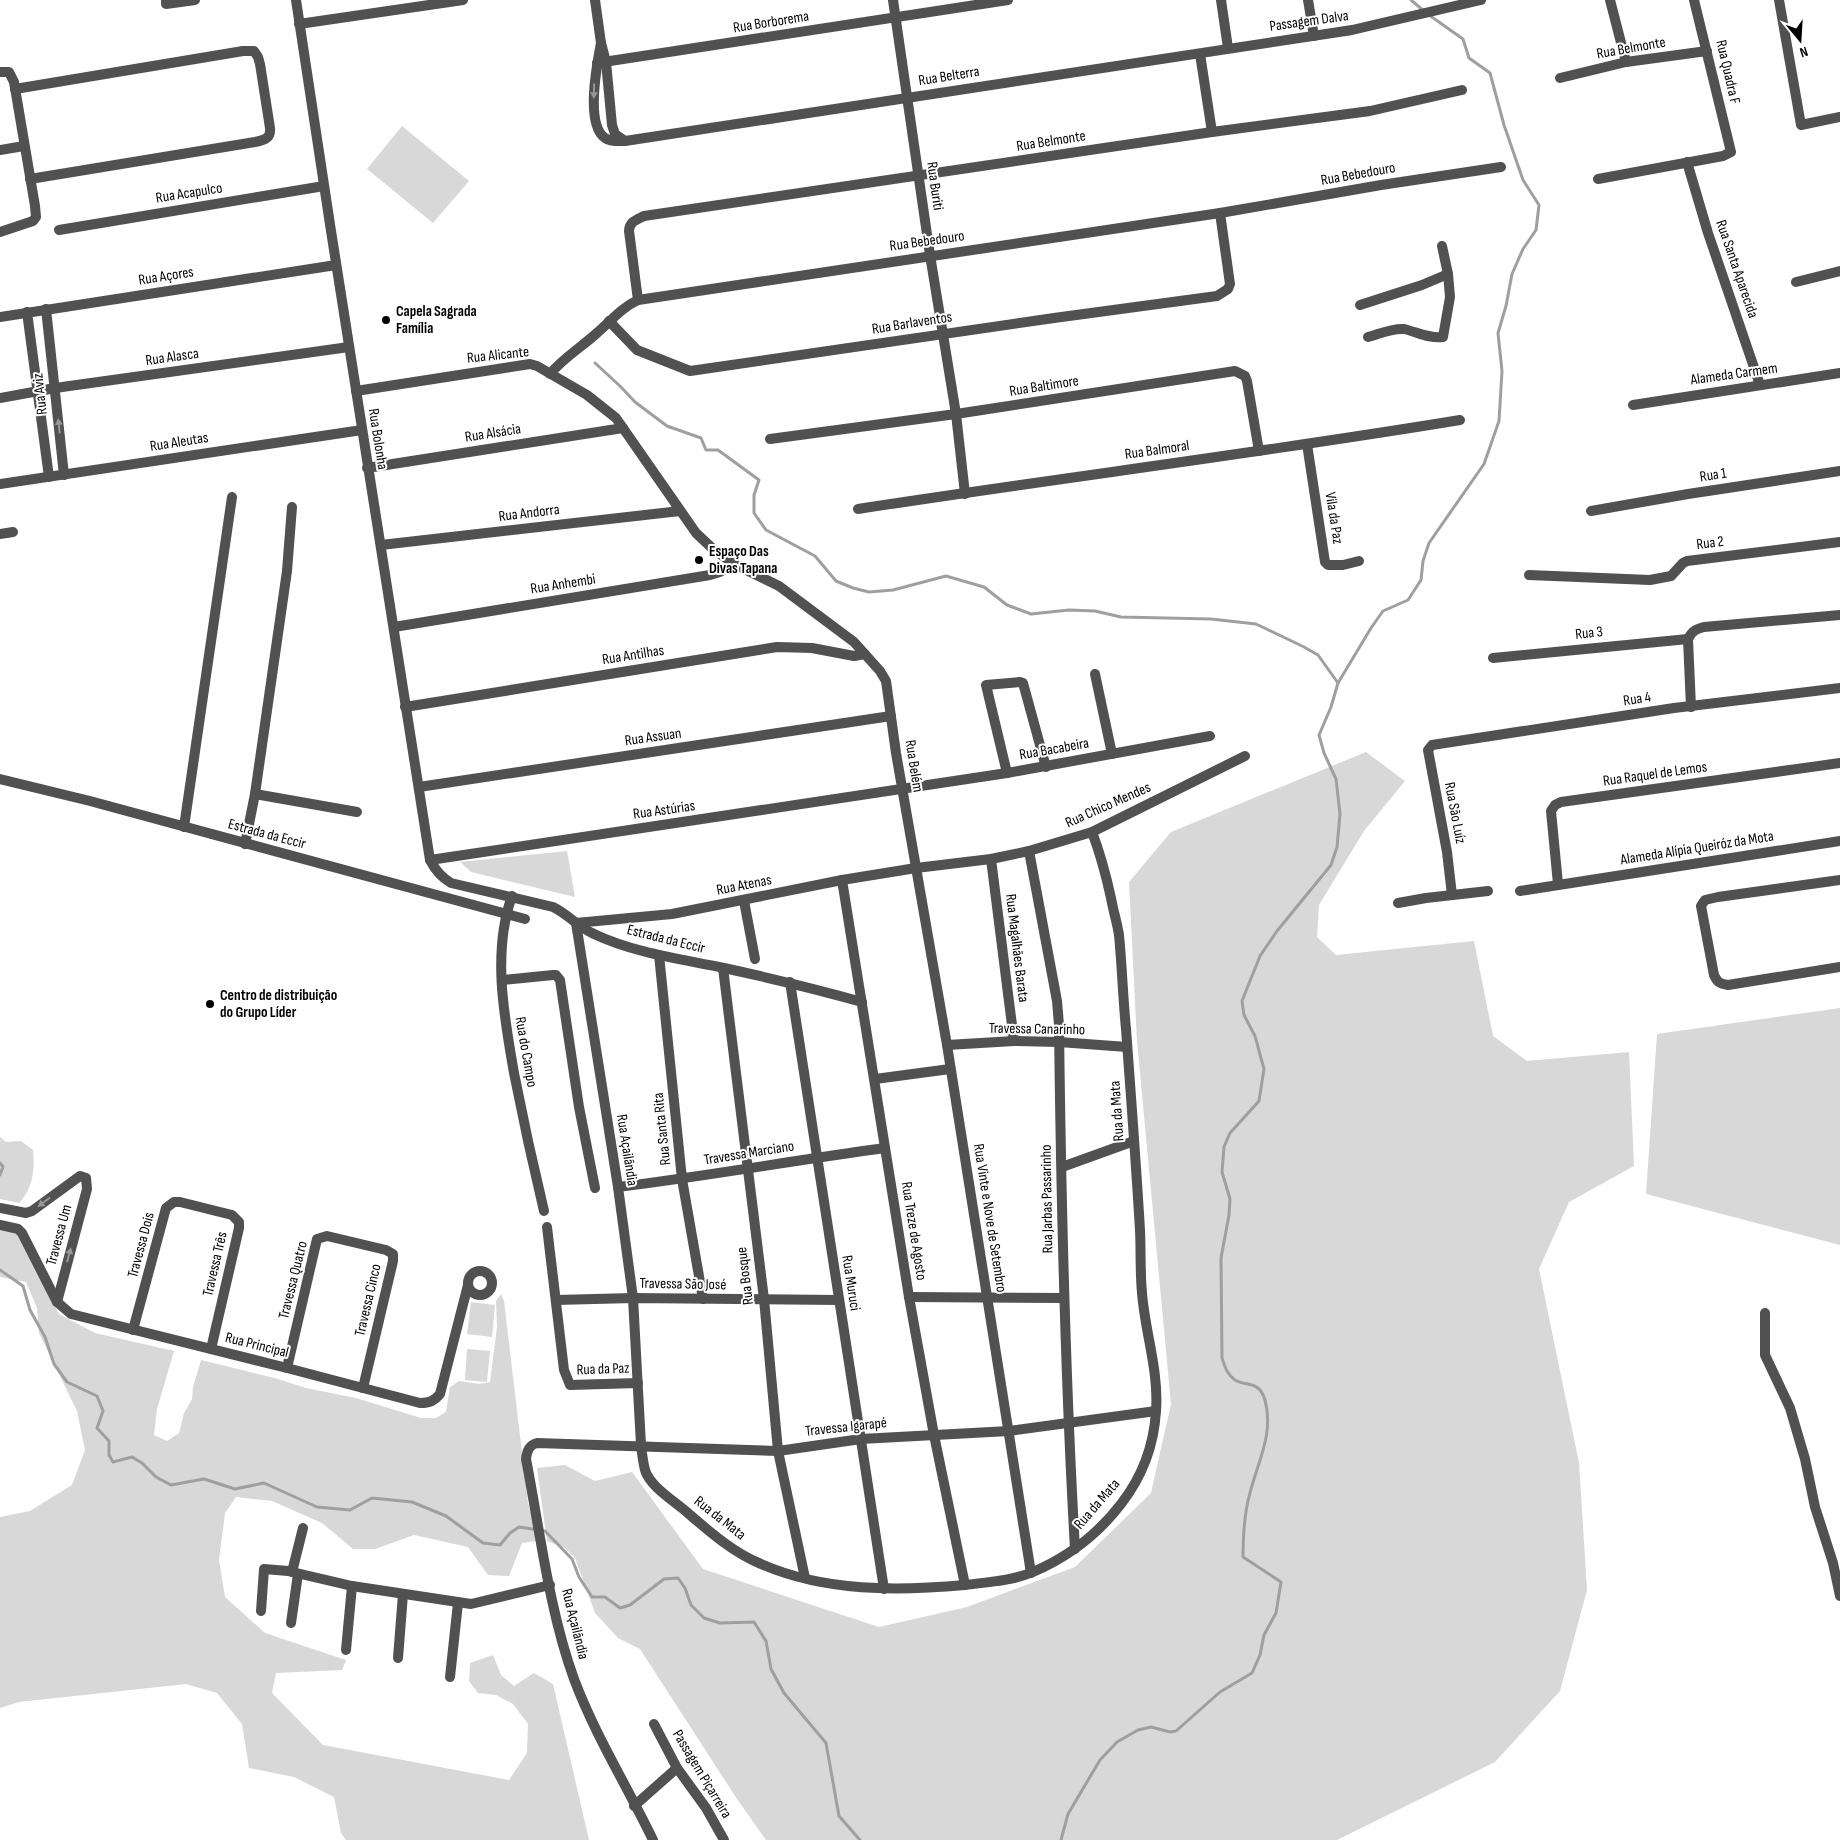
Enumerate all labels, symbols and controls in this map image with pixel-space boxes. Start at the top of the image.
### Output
street label: Passagem Dalva [1268,6,1350,36]
street label: Rua Borborema [732,7,810,37]
north arrow [1775,15,1825,65]
street label: Rua Belmonte [1595,33,1667,63]
street label: Rua Quadra F [1711,38,1745,106]
text: N [1798,43,1810,61]
street label: Rua Belterra [917,62,981,90]
one-way arrow [590,83,598,99]
street label: Rua Belmonte [1015,126,1087,156]
street label: Rua Bebedouro [1319,158,1397,190]
street label: Rua Buriti [922,161,948,212]
street label: Rua Acapulco [154,178,224,208]
street label: Rua Santa Aparecida [1711,218,1763,321]
street label: Rua Bebedouro [888,226,966,256]
street label: Rua Açores [137,262,195,290]
place label: Capela Sagrada Família [396,302,477,338]
street label: Rua Barlaventos [871,307,953,339]
marker: Capela Sagrada Família [380,314,392,326]
street label: Rua Alicante [466,342,530,368]
street label: Rua Alasca [144,344,200,370]
street label: Alameda Carmem [1688,358,1779,390]
street label: Rua Baltimore [1008,371,1080,401]
street label: Rua Aviz [28,372,52,416]
street label: Rua Bolonha [364,407,392,471]
one-way arrow [55,418,63,434]
street label: Rua Alsácia [464,419,523,447]
street label: Rua Aleutas [149,428,209,456]
street label: Rua Balmoral [1123,436,1191,464]
street label: Rua 1 [1698,463,1728,486]
street label: Vila da Paz [1321,491,1348,546]
street label: Rua Andorra [498,500,561,526]
street label: Rua 2 [1695,532,1725,554]
place label: Espaço Das Divas Tapana [709,542,777,578]
marker: Espaço Das Divas Tapana [693,554,705,566]
street label: Rua Anhembi [529,569,597,599]
street label: Rua 3 [1574,622,1604,644]
street label: Rua Antilhas [601,641,665,669]
street label: Rua 4 [1622,687,1652,711]
street label: Rua Assuan [624,724,682,750]
street label: Rua Bacabeira [1018,734,1090,764]
street label: Rua Belém [901,739,927,793]
street label: Rua Raquel de Lemos [1602,757,1708,791]
street label: Rua Chico Mendes [1062,778,1154,832]
street label: Rua São Luíz [1440,781,1470,846]
street label: Rua Astúrias [632,796,696,824]
street label: Estrada da Eccir [226,814,309,854]
street label: Alameda Alípia Queiróz da Mota [1618,826,1775,870]
street label: Rua Atenas [715,870,773,900]
street label: Rua Magalhães Barata [1001,893,1033,1003]
street label: Estrada da Eccir [625,920,708,958]
place label: Centro de distribuição do Grupo Líder [220,986,337,1022]
marker: Centro de distribuição do Grupo Líder [204,998,216,1010]
street label: Rua do Campo [510,1015,542,1089]
street label: Travessa Canarinho [989,1019,1085,1039]
street label: Rua da Mata [1105,1080,1129,1142]
street label: Rua Santa Rita [649,1092,675,1166]
street label: Rua Açailândia [612,1113,642,1187]
street label: Travessa Marciano [703,1136,795,1170]
street label: Rua Vinte e Nove de Setembro [969,1142,1011,1294]
street label: Rua Jarbas Passarinho [1037,1145,1057,1253]
street label: Rua Treze de Agosto [897,1180,931,1282]
one-way arrow [37,1197,51,1207]
street label: Travessa Um [42,1202,76,1268]
street label: Travessa Dois [123,1210,159,1280]
street label: Travessa Três [198,1230,232,1298]
street label: Travessa Quatro [274,1239,312,1321]
street label: Rua Bosque [732,1246,758,1306]
one-way arrow [66,1248,74,1263]
street label: Rua Muruci [837,1254,865,1312]
street label: Travessa Cinco [350,1262,386,1338]
street label: Travessa São José [640,1274,726,1294]
street label: Rua Principal [223,1328,291,1362]
street label: Rua da Paz [576,1359,630,1379]
street label: Travessa Igarapé [804,1413,888,1441]
street label: Rua da Mata [1070,1475,1124,1533]
street label: Rua da Mata [690,1492,750,1544]
street label: Rua Açailândia [557,1587,593,1662]
street label: Passagem Piçarreira [668,1726,736,1822]

